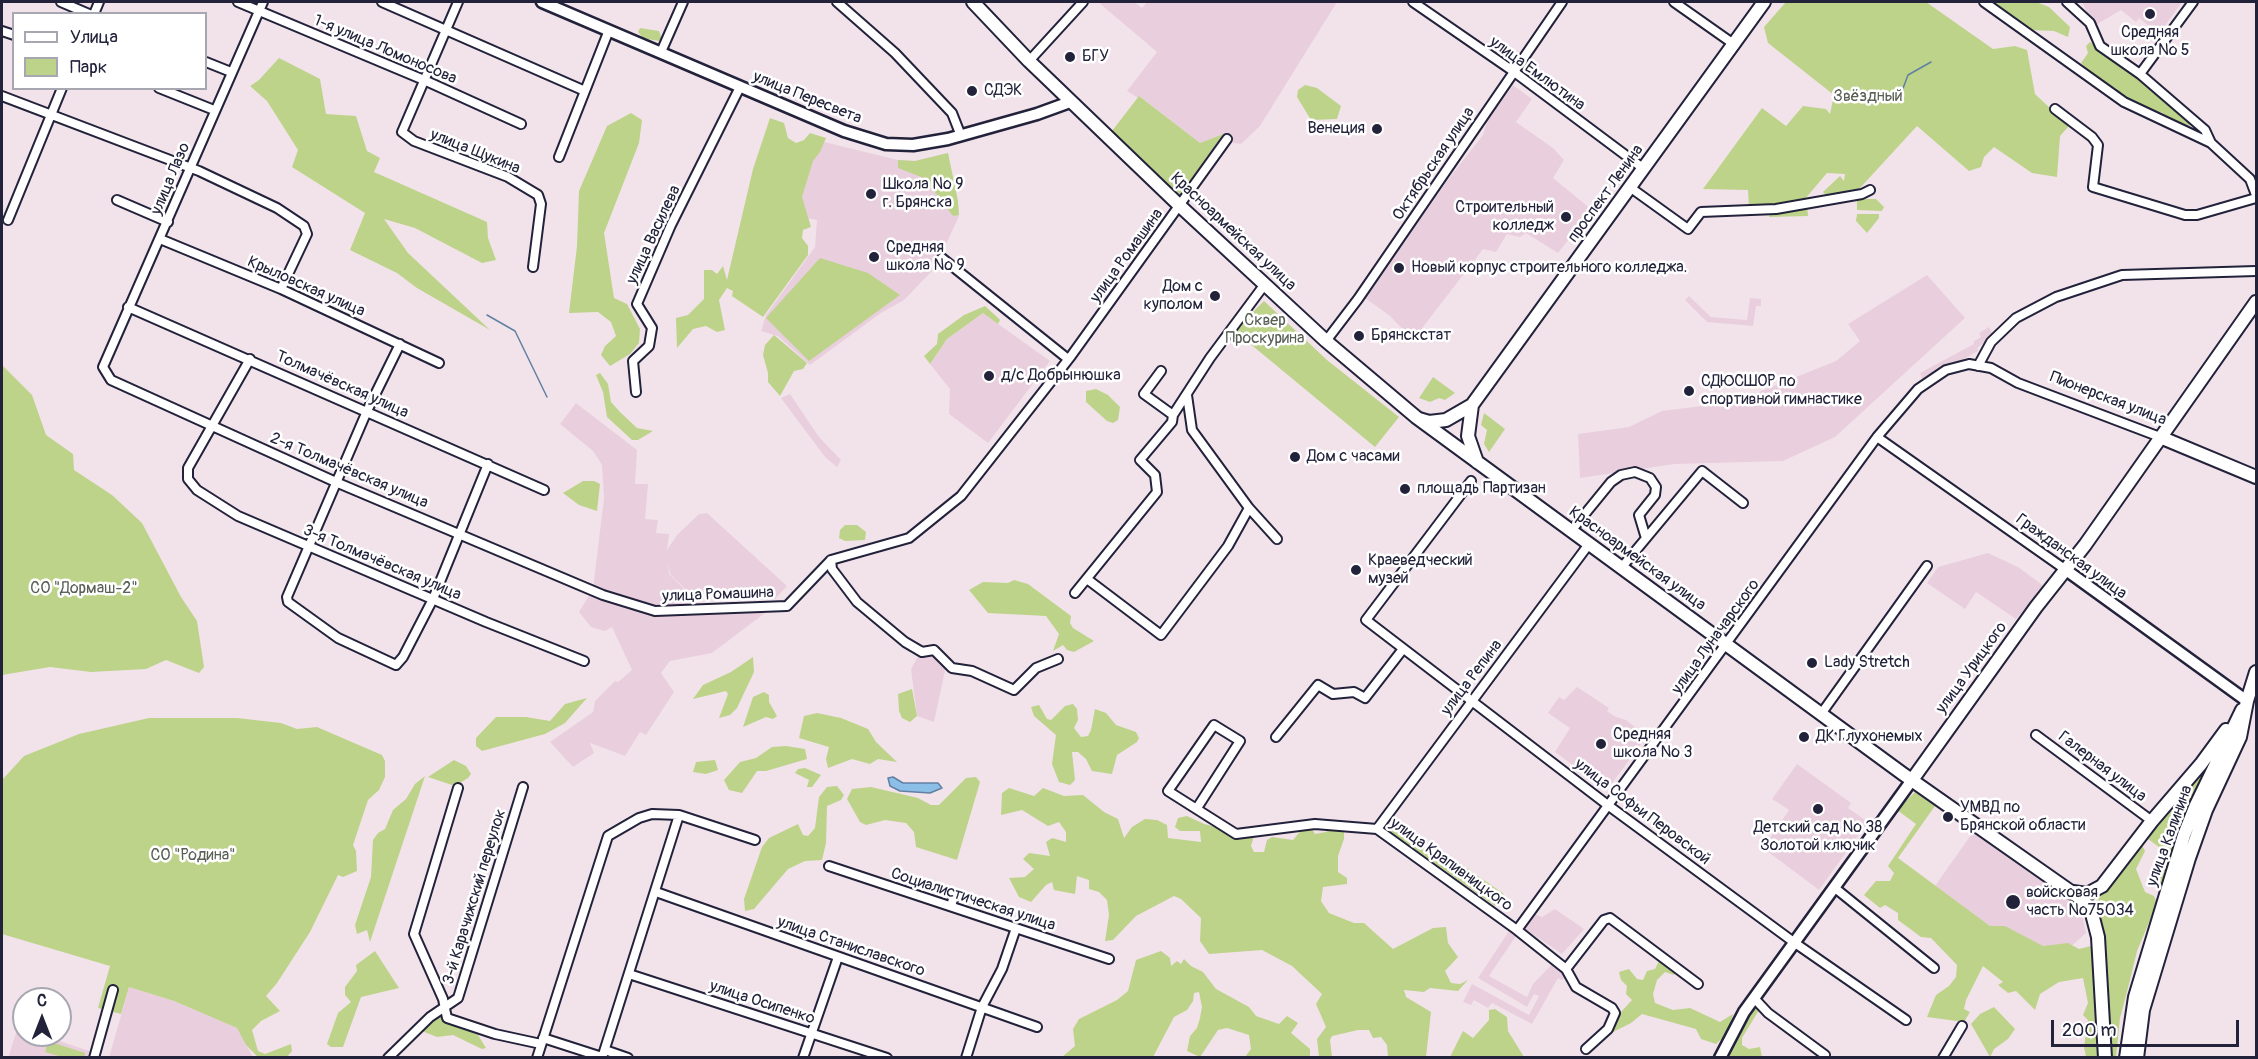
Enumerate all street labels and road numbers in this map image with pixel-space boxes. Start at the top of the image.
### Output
street label: 1-я улица Ломоносова [311,11,459,89]
street label: улица Емлютина [1485,33,1589,115]
street label: улица Пересвета [750,67,864,129]
street label: Октябрьская улица [1389,104,1479,224]
street label: улица Щукина [427,125,523,179]
street label: улица Лазо [147,140,195,218]
street label: проспект Ленина [1564,141,1648,247]
street label: Красноармейская улица [1166,169,1300,295]
street label: улица Василева [623,183,685,287]
street label: улица Ромашина [1086,205,1168,307]
street label: Крыловская улица [244,252,368,322]
street label: Толмачёвская улица [273,347,411,423]
street label: Пионерская улица [2047,368,2169,430]
street label: 2-я Толмачёвская улица [267,429,431,513]
street label: Красноармейская улица [1565,503,1709,615]
street label: Гражданская улица [2012,510,2130,604]
street label: 3-я Толмачёвская улица [300,521,464,605]
street label: улица Луначарского [1668,576,1764,698]
street label: улица Ромашина [662,583,774,607]
street label: улица Урицкого [1932,618,2012,718]
street label: улица Репина [1437,636,1507,720]
street label: Галерная улица [2054,728,2150,806]
street label: улица Софьи Перовской [1570,755,1714,869]
street label: улица Калинина [2143,783,2197,889]
street label: 3-й Карачижский переулок [439,807,511,987]
street label: улица Крапивницкого [1386,814,1516,916]
street label: Социалистическая улица [888,864,1058,936]
street label: улица Станиславского [775,913,927,981]
street label: улица Осипенко [707,977,817,1029]

